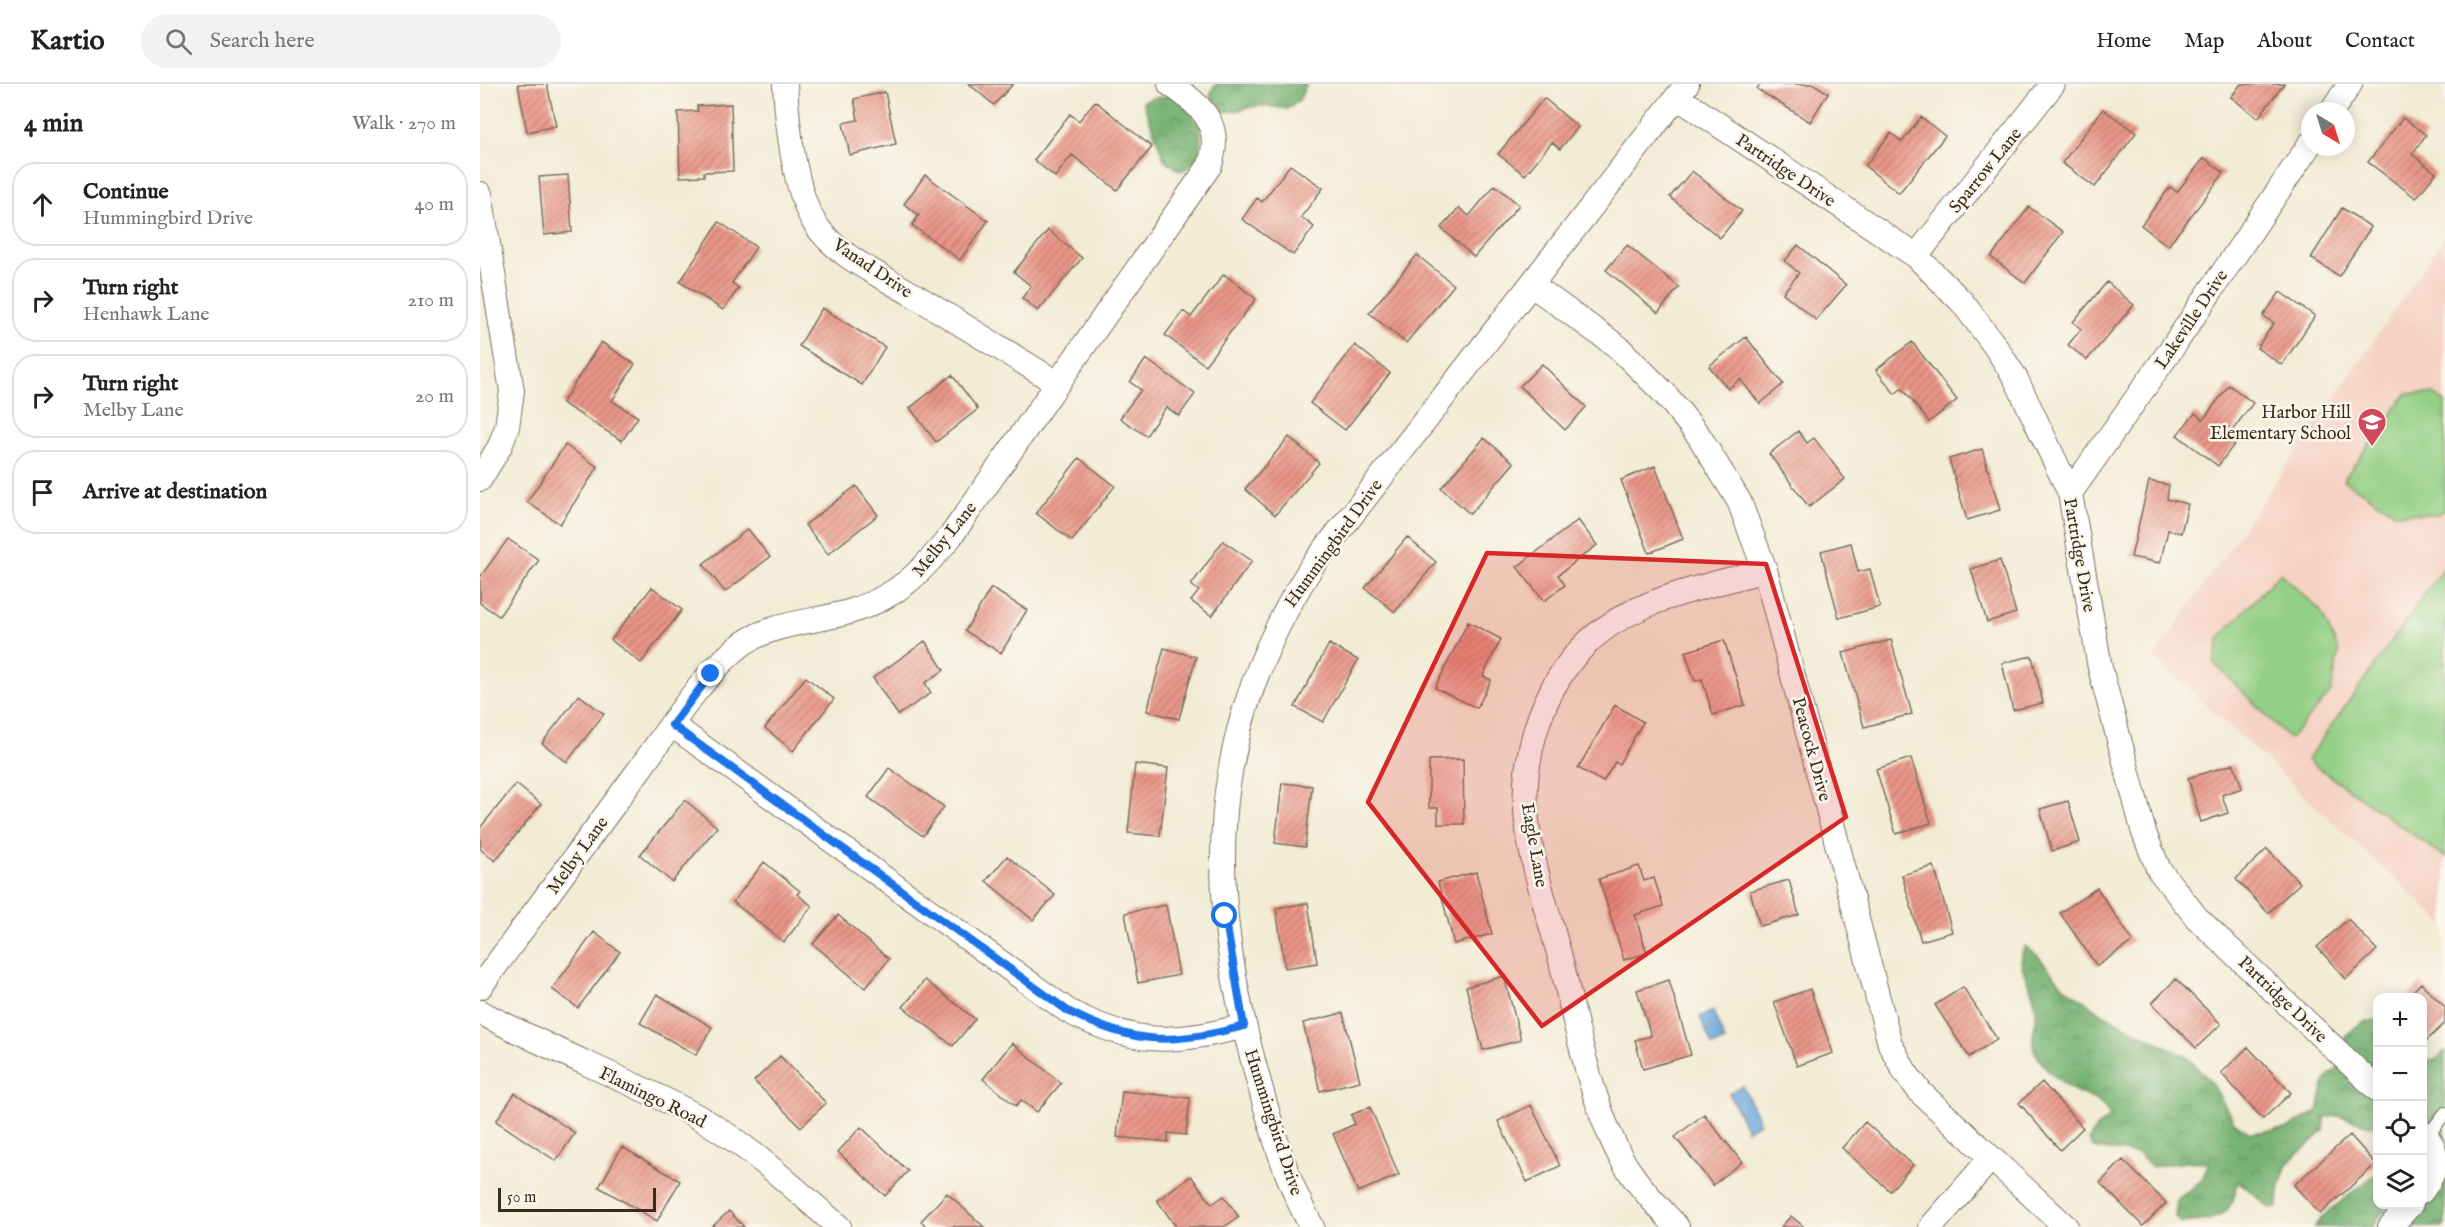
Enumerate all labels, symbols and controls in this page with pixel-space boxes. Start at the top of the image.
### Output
search box [141,14,561,68]
text: Kartio [30,24,105,59]
icon: search [162,25,195,58]
text: Search here [210,27,315,55]
text: Home [2096,28,2151,55]
text: Map [2184,28,2224,55]
text: About [2257,28,2312,55]
text: Contact [2345,28,2415,55]
north arrow [2301,102,2355,156]
text: 4 min [24,107,83,140]
text: Walk · 270 m [352,111,456,136]
street label: Sparrow Lane [1945,123,2028,218]
street label: Partridge Drive [1731,129,1840,213]
text: Continue [83,178,169,206]
icon: ahead [26,188,59,221]
text: 40 m [415,192,454,217]
text: Hummingbird Drive [83,206,253,231]
street label: Vanad Drive [827,234,916,304]
street label: Lakeville Drive [2151,266,2234,374]
text: Turn right [83,274,178,302]
icon: right [26,284,59,317]
text: 210 m [408,288,454,313]
text: Henhawk Lane [83,302,209,327]
text: Turn right [83,370,178,398]
icon: right [26,380,59,413]
text: 20 m [415,384,454,409]
text: Melby Lane [83,398,184,423]
place label: Harbor Hill Elementary School [2210,402,2351,446]
school or university icon: Harbor Hill Elementary School [2356,406,2388,448]
street label: Hummingbird Drive [1280,475,1388,613]
icon: arrive [26,476,59,509]
text: Arrive at destination [83,478,267,506]
street label: Partridge Drive [2057,496,2100,614]
street label: Melby Lane [908,497,983,582]
route end [697,660,723,686]
street label: Peacock Drive [1786,695,1835,804]
street label: Eagle Lane [1515,801,1552,889]
street label: Melby Lane [542,812,614,899]
route start [1211,902,1237,928]
street label: Partridge Drive [2232,952,2332,1049]
map controls [2373,993,2427,1209]
button: + [2373,993,2427,1047]
street label: Hummingbird Drive [1238,1046,1307,1199]
button: − [2373,1047,2427,1101]
street label: Flamingo Road [595,1062,710,1134]
button: locate [2373,1101,2427,1155]
button: layers [2373,1155,2427,1209]
scale bar [498,1185,656,1212]
text: 50 m [507,1188,536,1208]

